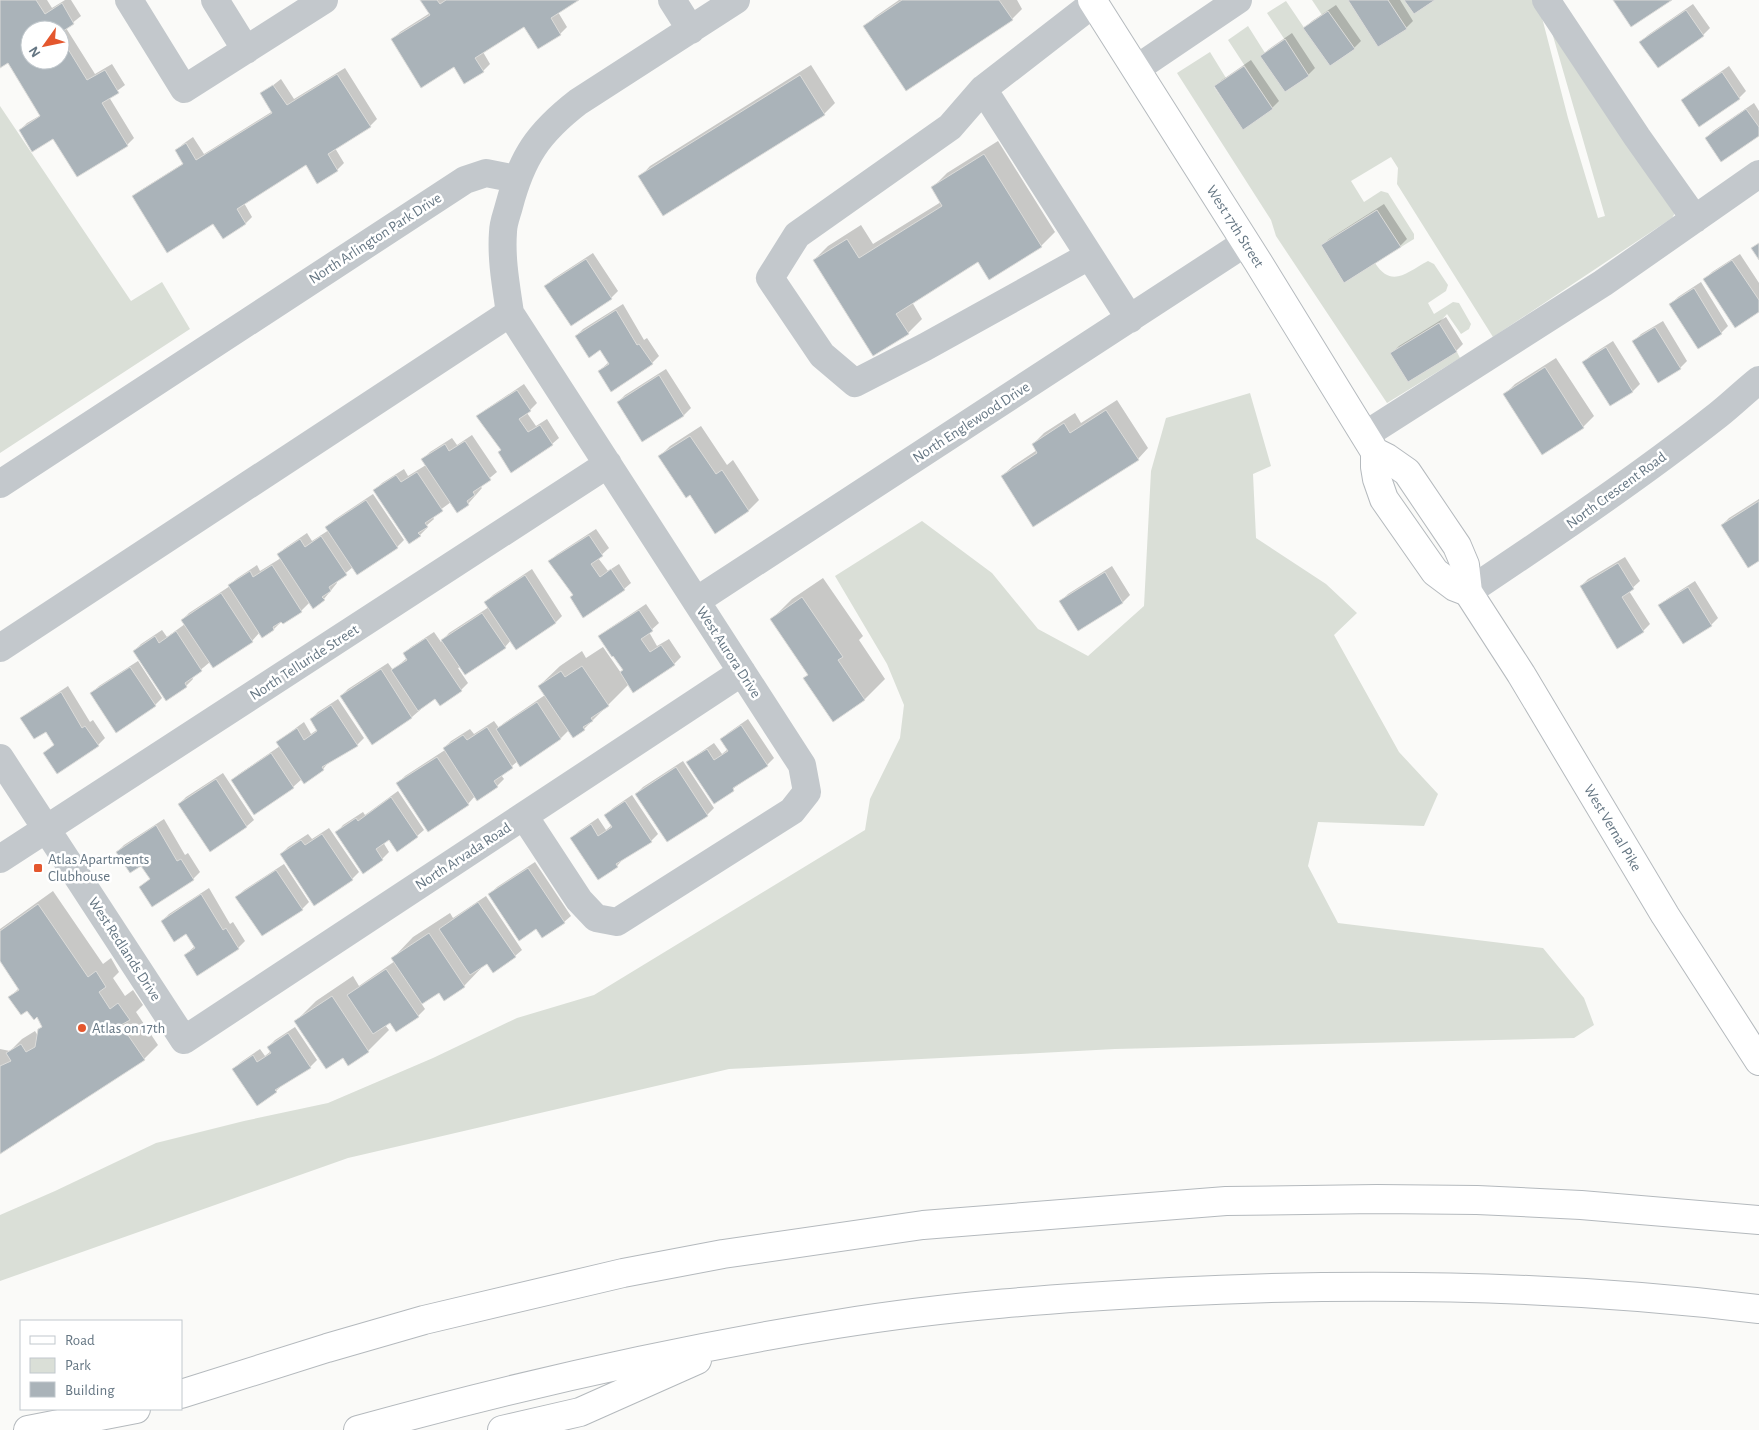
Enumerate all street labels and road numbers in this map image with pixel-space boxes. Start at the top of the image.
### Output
street label: West 17th Street [1203,183,1267,271]
street label: North Arlington Park Drive [306,190,444,287]
street label: North Englewood Drive [910,379,1032,466]
street label: North Crescent Road [1564,449,1669,532]
street label: West Aurora Drive [694,604,764,701]
street label: North Telluride Street [247,622,361,703]
street label: West Vernal Pike [1581,782,1644,874]
street label: North Arvada Road [413,820,514,893]
street label: West Redlands Drive [86,895,164,1004]

